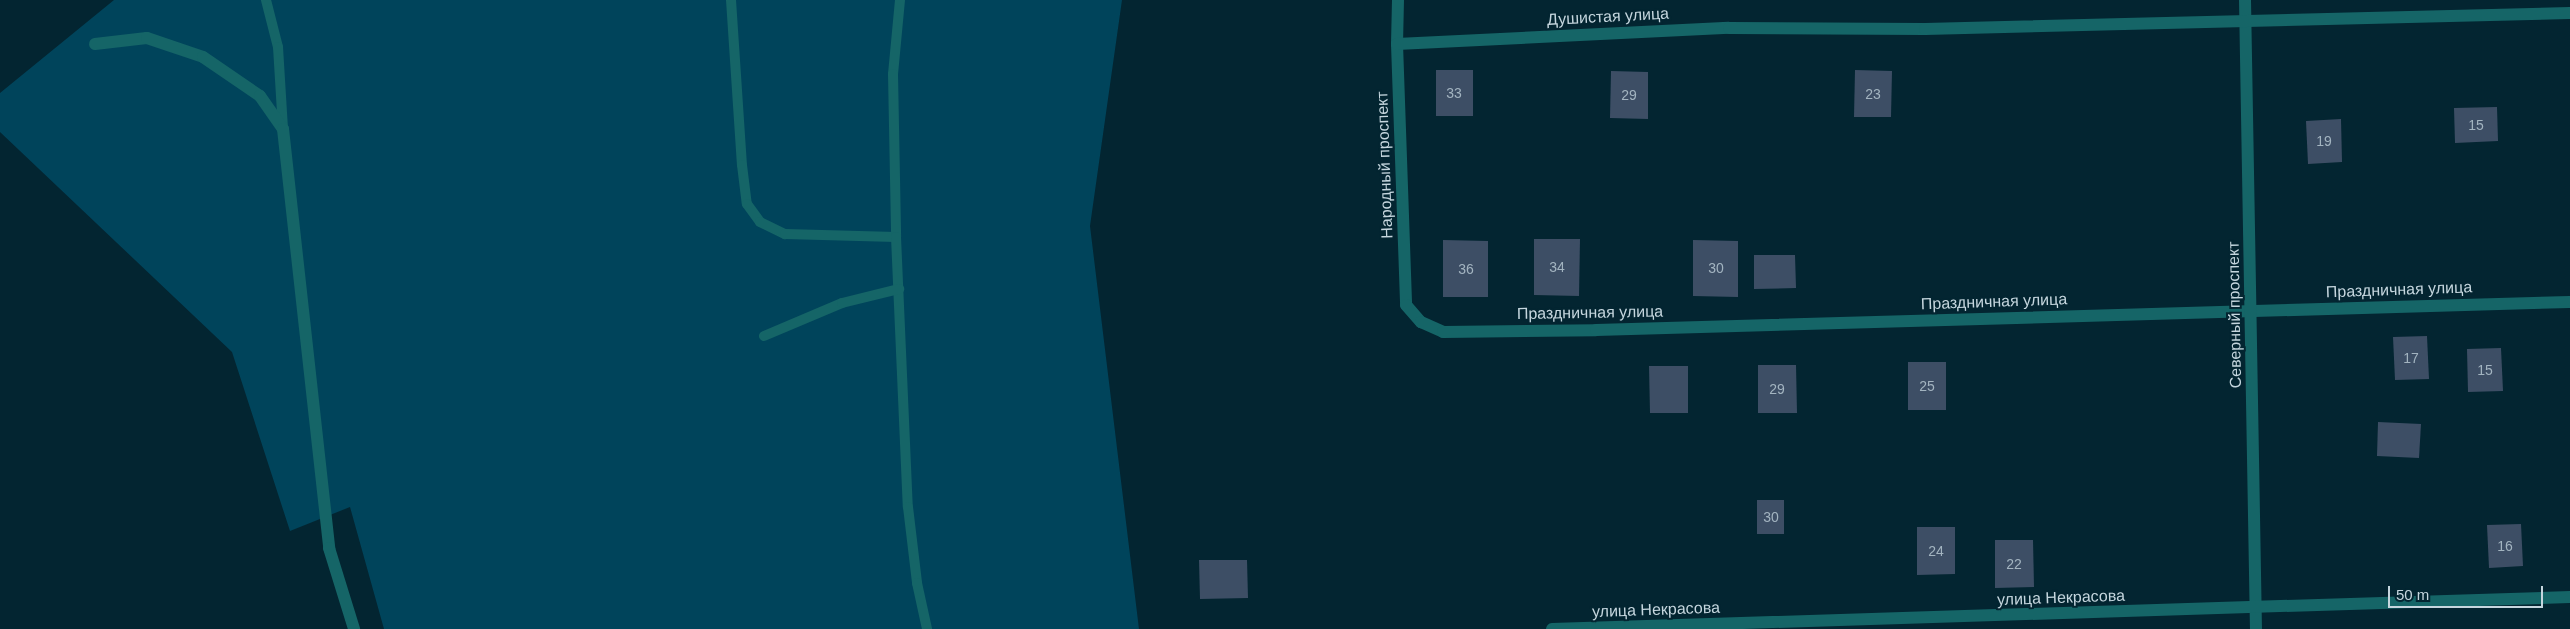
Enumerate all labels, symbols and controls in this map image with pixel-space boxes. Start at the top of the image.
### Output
street label: Душистая улица [1547,4,1669,30]
house number: 33 [1446,85,1462,101]
house number: 23 [1865,86,1881,102]
house number: 29 [1621,87,1637,103]
street label: Народный проспект [1373,91,1397,239]
house number: 15 [2468,117,2484,133]
house number: 19 [2316,133,2332,149]
street label: Северный проспект [2224,241,2246,389]
house number: 34 [1549,259,1565,275]
house number: 30 [1708,260,1724,276]
house number: 36 [1458,261,1474,277]
street label: Праздничная улица [2326,278,2472,302]
street label: Праздничная улица [1921,290,2067,314]
street label: Праздничная улица [1517,302,1663,324]
house number: 17 [2403,350,2419,366]
house number: 15 [2477,362,2493,378]
house number: 25 [1919,378,1935,394]
house number: 29 [1769,381,1785,397]
house number: 30 [1763,509,1779,525]
house number: 16 [2497,538,2513,554]
house number: 24 [1928,543,1944,559]
house number: 22 [2006,556,2022,572]
scale bar [2390,576,2545,608]
street label: улица Некрасова [1997,586,2125,610]
text: 50 m [2396,586,2429,603]
street label: улица Некрасова [1592,598,1720,622]

